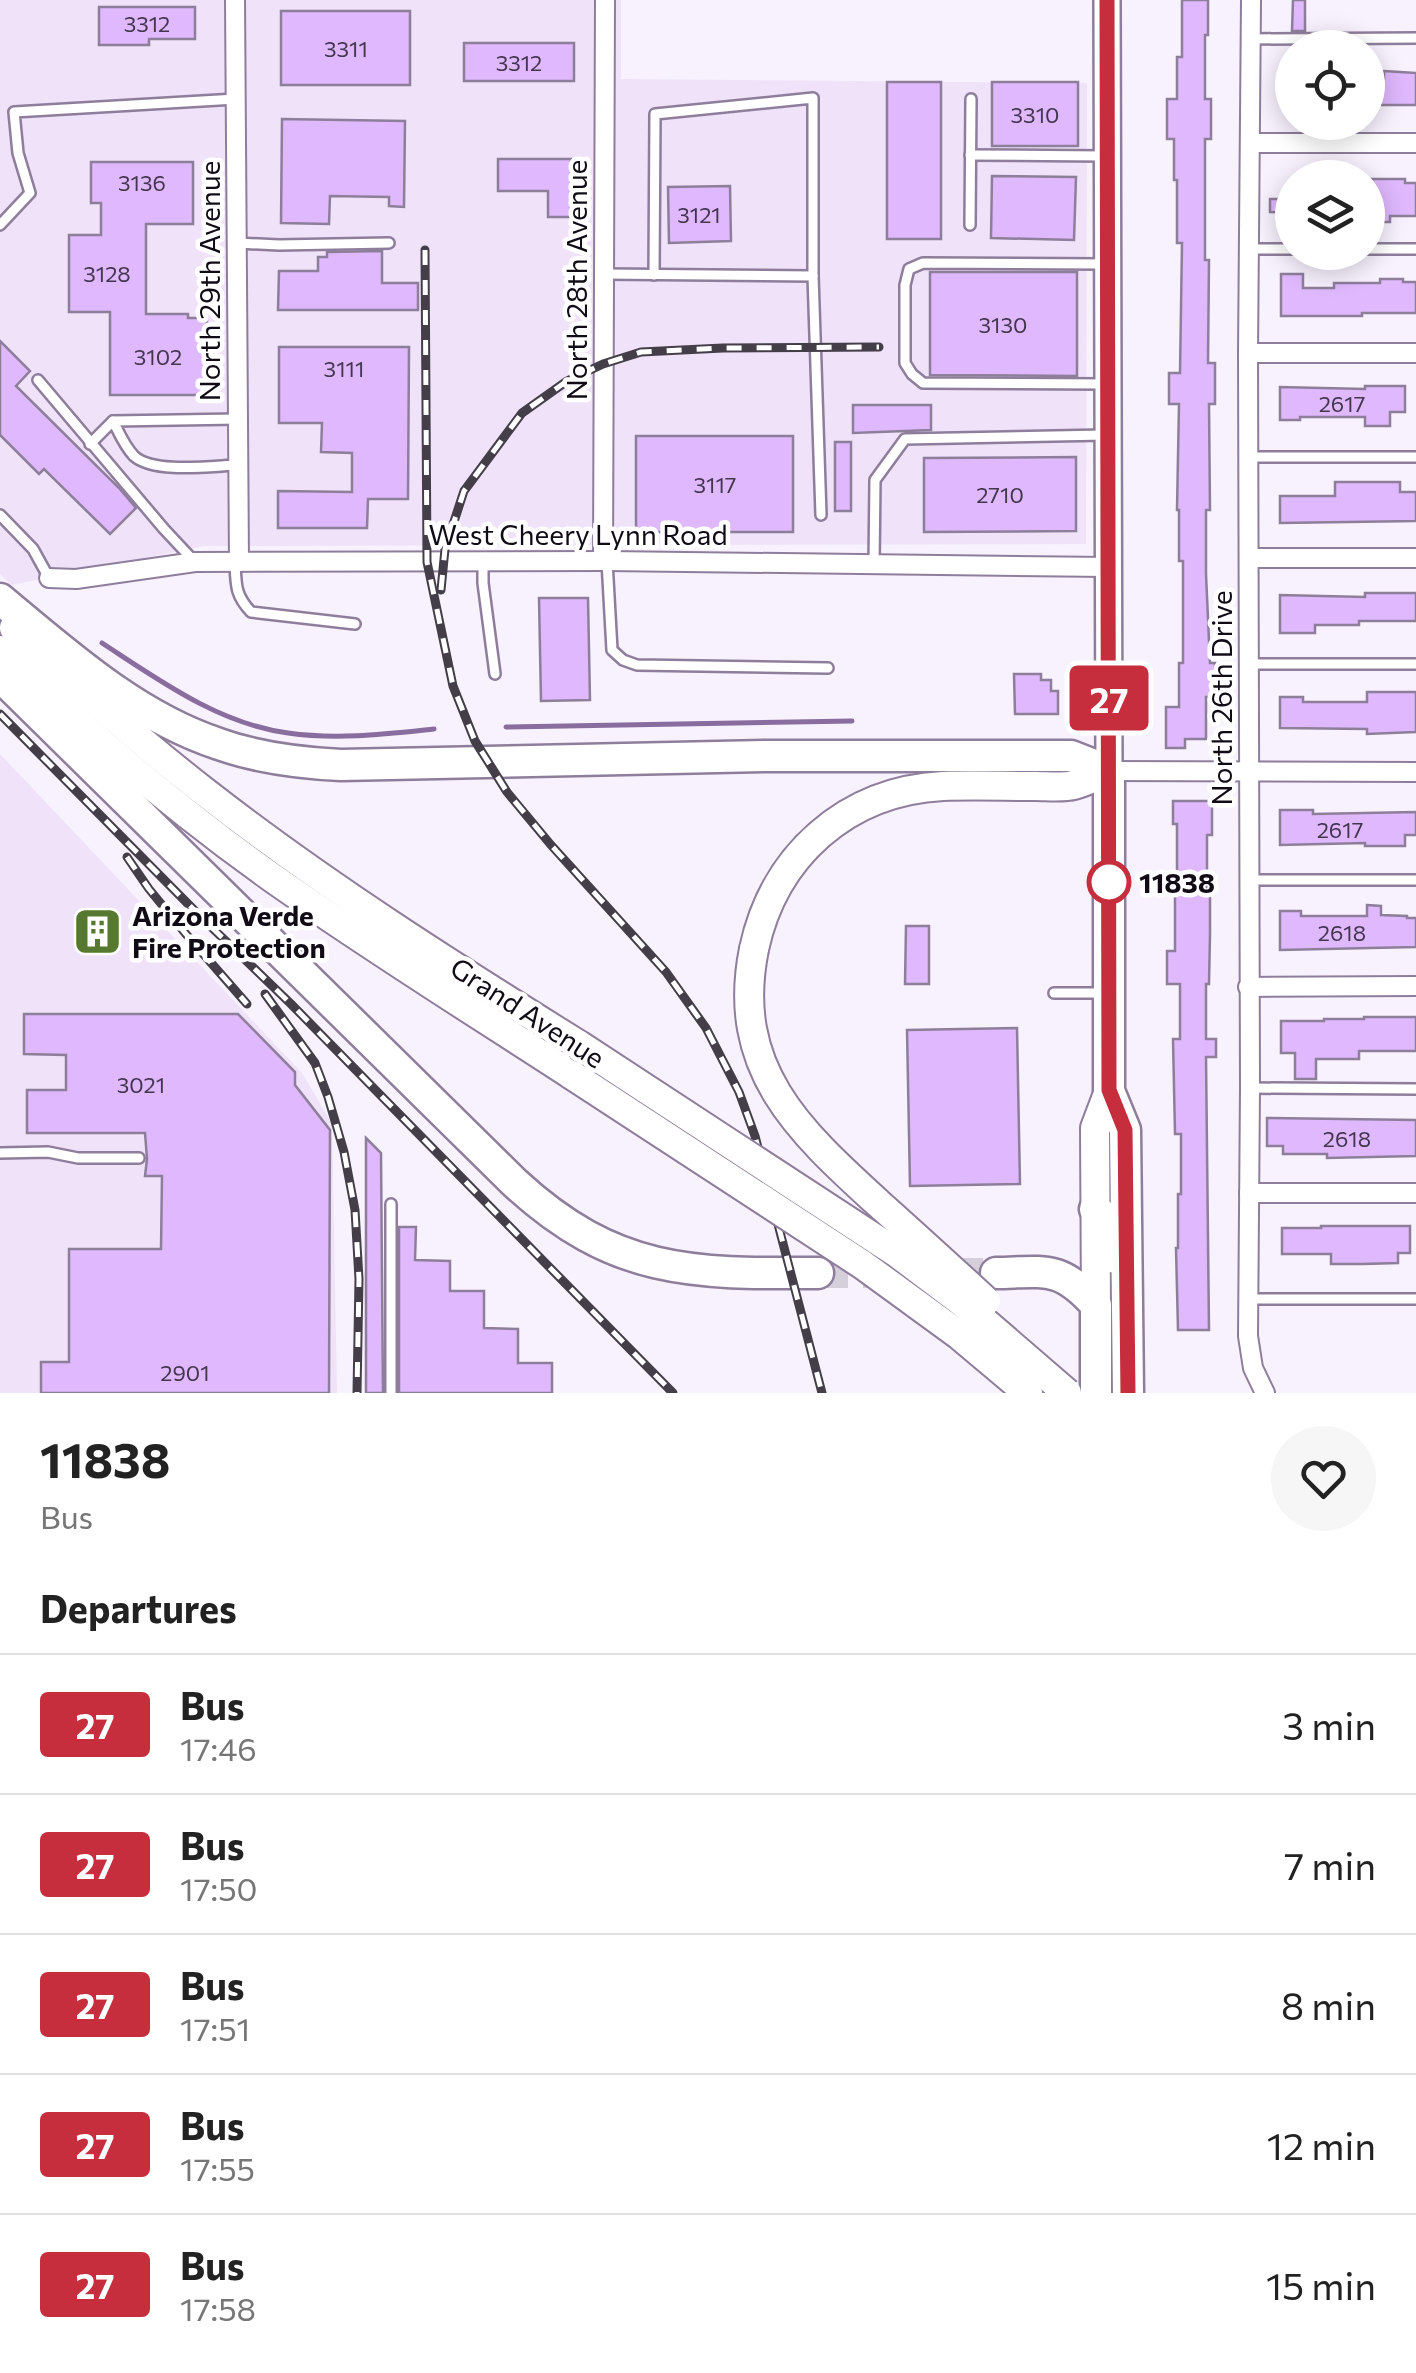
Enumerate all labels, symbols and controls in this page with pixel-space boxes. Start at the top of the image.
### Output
house number: 3312 [124,10,170,37]
map controls [1275,30,1385,270]
button: locate [1275,30,1385,140]
house number: 3311 [324,35,368,62]
house number: 3312 [496,49,542,76]
house number: 3310 [1011,101,1059,128]
street label: North 28th Avenue [559,160,593,400]
button: layers [1275,160,1385,270]
street label: North 29th Avenue [192,161,226,401]
house number: 3136 [118,169,166,196]
house number: 3121 [677,201,721,228]
house number: 3128 [83,260,131,287]
house number: 3130 [979,311,1027,338]
house number: 3102 [134,343,182,370]
house number: 3111 [324,355,364,382]
house number: 2617 [1319,390,1365,417]
house number: 3117 [694,471,736,498]
house number: 2710 [976,481,1024,508]
street label: West Cheery Lynn Road [428,517,728,551]
street label: North 26th Drive [1204,591,1238,805]
line badge: 27 [1064,666,1154,730]
text: 27 [1090,677,1128,720]
house number: 2617 [1317,816,1363,843]
marker: 11838 [1088,861,1130,903]
place label: 11838 [1139,865,1215,899]
place label: Arizona Verde Fire Protection [132,898,326,964]
building icon: Arizona Verde Fire Protection [71,905,123,957]
house number: 2618 [1318,919,1366,946]
street label: Grand Avenue [445,950,611,1074]
house number: 3021 [117,1071,165,1098]
house number: 2618 [1323,1125,1371,1152]
house number: 2901 [160,1359,210,1386]
button: heart [1271,1426,1376,1531]
text: 11838 [40,1429,170,1488]
text: Bus [40,1496,93,1536]
text: Departures [40,1584,237,1631]
text: Bus [180,1681,245,1728]
text: 3 min [1282,1701,1376,1748]
text: 27 [76,1703,114,1746]
text: 17:46 [180,1728,257,1768]
text: Bus [180,1821,245,1868]
text: 7 min [1284,1841,1376,1888]
text: 27 [76,1843,114,1886]
text: 17:50 [180,1868,257,1908]
text: Bus [180,1961,245,2008]
text: 8 min [1281,1981,1376,2028]
text: 27 [76,1983,114,2026]
text: 17:51 [180,2008,250,2048]
text: Bus [180,2101,245,2148]
text: 12 min [1267,2121,1376,2168]
text: 27 [76,2123,114,2166]
text: 17:55 [180,2148,255,2188]
text: Bus [180,2241,245,2288]
text: 15 min [1266,2261,1376,2308]
text: 27 [76,2263,114,2306]
text: 17:58 [180,2288,256,2328]

